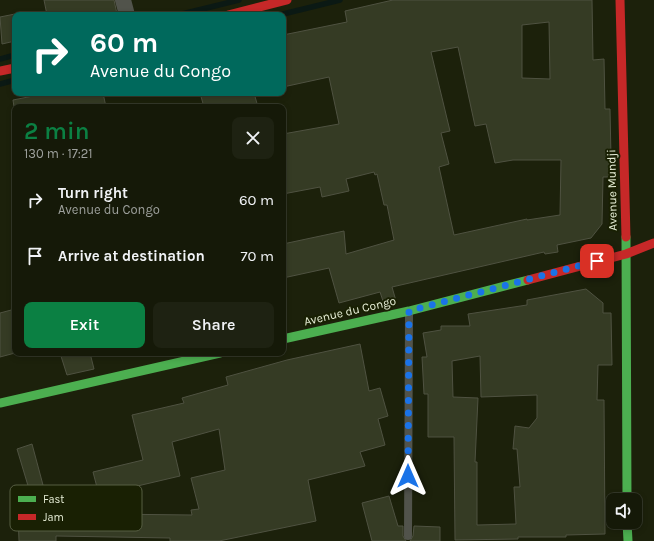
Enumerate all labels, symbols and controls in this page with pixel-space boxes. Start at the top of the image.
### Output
text: 60 m [90,26,158,59]
icon: right [24,28,76,80]
text: Avenue du Congo [90,60,231,82]
text: 2 min [24,117,90,145]
button: close [232,117,274,159]
text: 130 m · 17:21 [24,146,93,161]
street label: Avenue Mundji [604,149,620,231]
text: Turn right [58,184,128,202]
icon: right [24,189,46,211]
text: 60 m [239,191,274,209]
text: Avenue du Congo [58,202,160,217]
pin [580,244,614,278]
icon: arrive [24,245,46,267]
text: Arrive at destination [58,247,205,265]
text: 70 m [240,247,274,265]
icon: arrive [586,250,608,272]
street label: Avenue du Congo [303,294,397,328]
button: Exit [24,302,145,348]
button: Share [153,302,274,348]
position arrow [387,455,429,497]
legend [10,485,142,531]
text: Fast [43,493,64,506]
map controls [606,493,642,529]
button: sound [606,493,642,529]
text: Jam [43,511,64,524]

